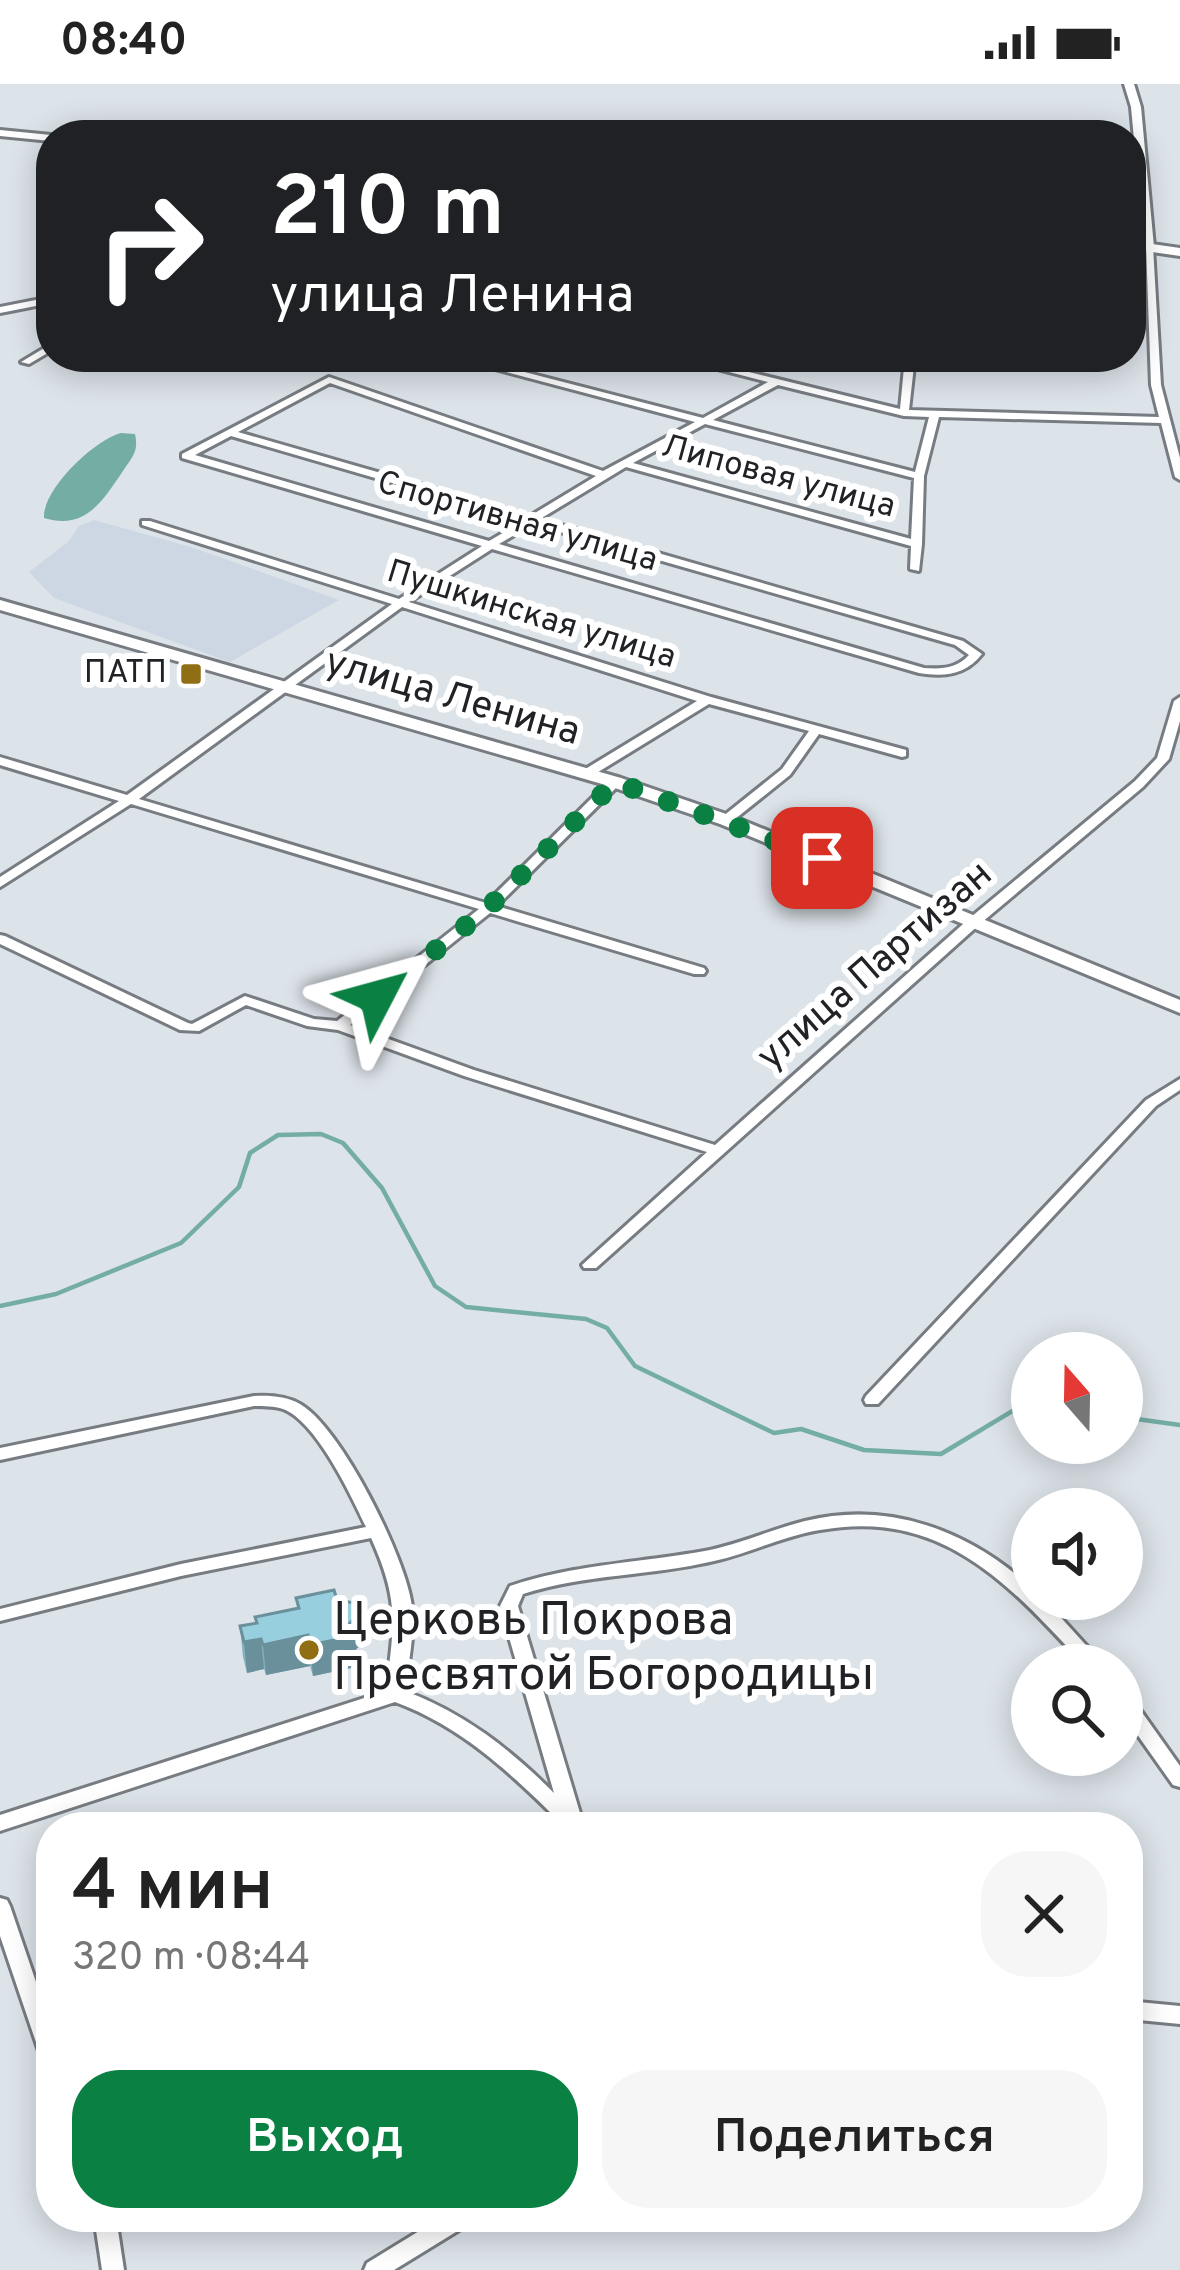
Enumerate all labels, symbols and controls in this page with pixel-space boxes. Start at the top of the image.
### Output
text: 08:40 [60,14,187,71]
text: 210 m [270,159,505,265]
icon: right [72,168,228,324]
text: улица Ленина [270,263,634,332]
street label: Липовая улица [656,427,900,529]
street label: Спортивная улица [372,463,662,583]
street label: Пушкинская улица [382,552,680,680]
street label: улица Ленина [319,639,585,759]
place label: ПАТП [84,653,167,695]
marker: ПАТП [178,661,204,687]
pin [771,807,873,909]
icon: arrive [789,825,855,891]
street label: улица Партизан [748,851,1004,1083]
position arrow [314,934,440,1060]
north arrow [1011,1332,1143,1464]
map controls [1011,1332,1143,1776]
button: sound [1011,1488,1143,1620]
place label: Церковь Покрова Пресвятой Богородицы [333,1592,874,1707]
marker: Церковь Покрова Пресвятой Богородицы [296,1637,322,1663]
button: search [1011,1644,1143,1776]
text: 4 мин [72,1844,274,1936]
button: close [981,1851,1107,1977]
text: 320 m · 08:44 [72,1935,310,1984]
button: Выход [72,2070,578,2208]
button: Поделиться [602,2070,1107,2208]

